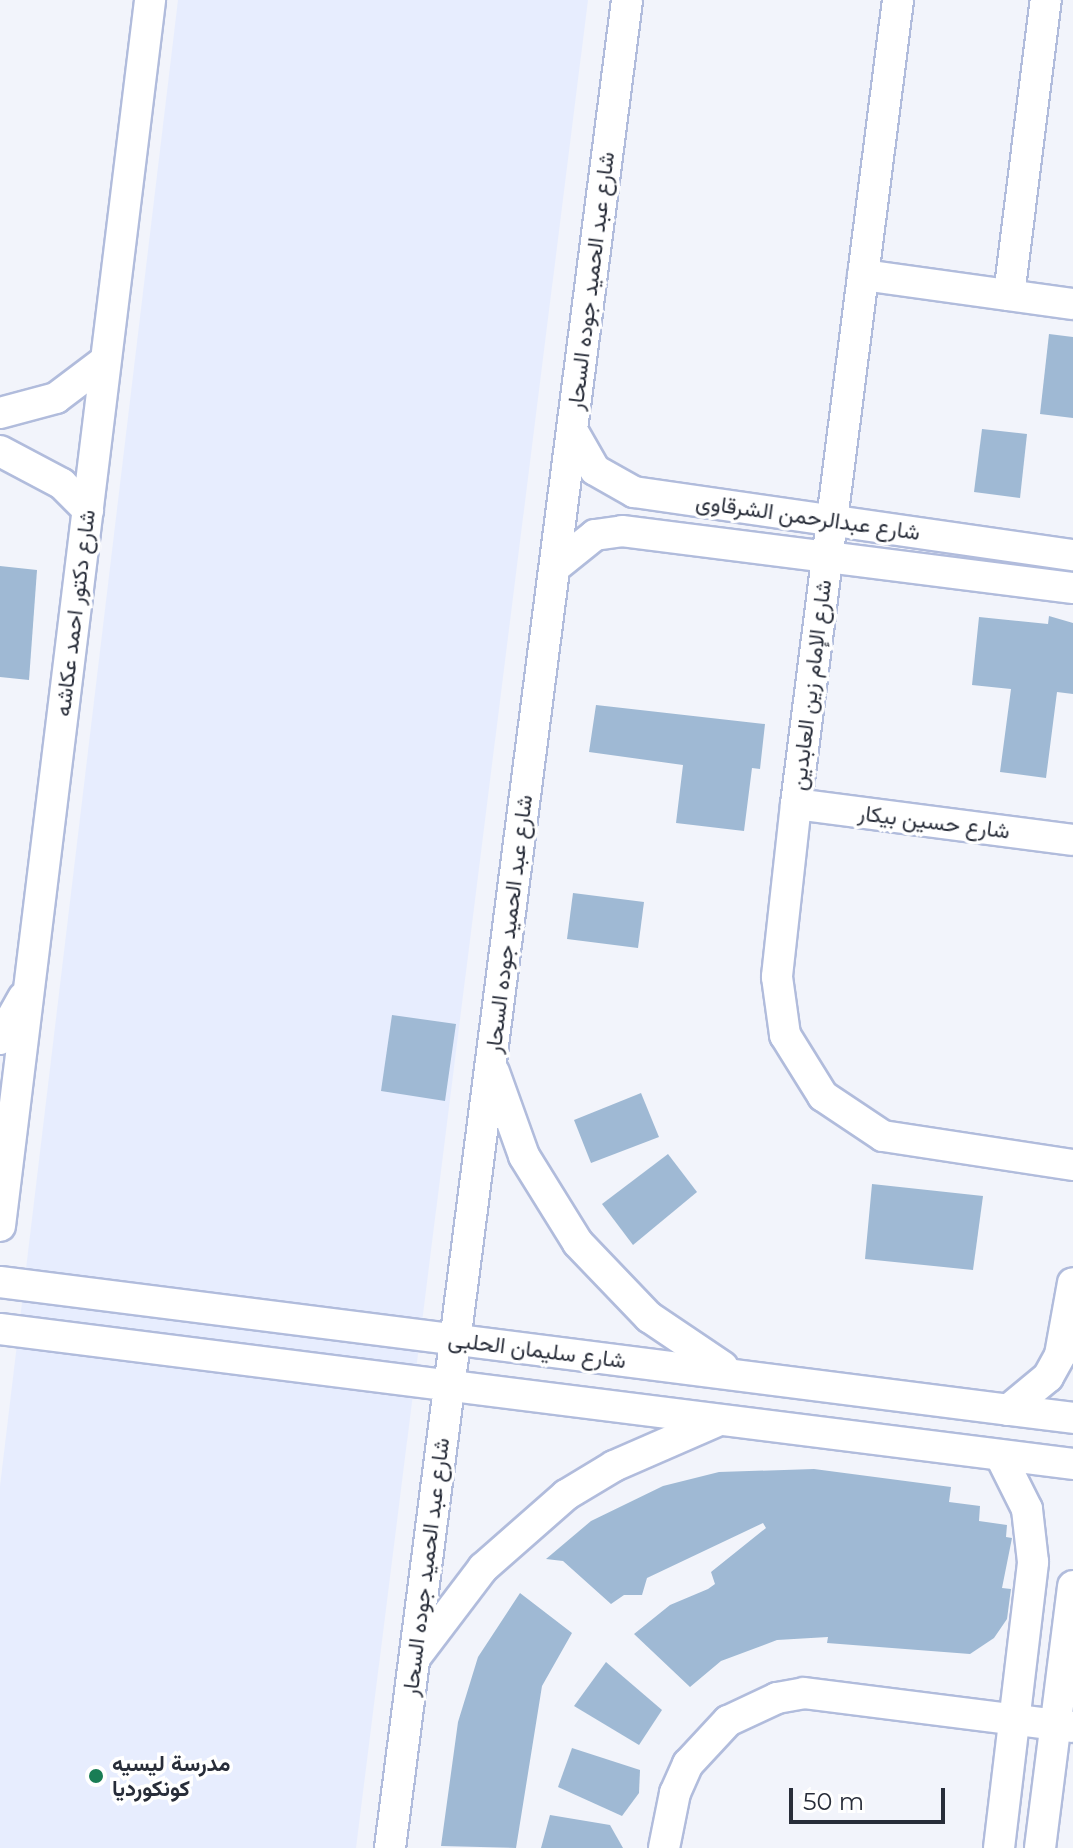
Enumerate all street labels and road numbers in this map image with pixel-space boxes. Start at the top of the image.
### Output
street label: شارع عبد الحميد جوده السحار [562,150,620,412]
street label: شارع عبدالرحمن الشرقاوى [694,488,922,546]
street label: شارع دكتور احمد عكاشه [49,508,101,718]
street label: شارع الإمام زين العابدين [785,578,837,792]
street label: شارع عبد الحميد جوده السحار [480,793,538,1055]
street label: شارع حسين بيكار [857,800,1011,844]
street label: شارع سليمان الحلبى [447,1326,627,1374]
street label: شارع عبد الحميد جوده السحار [397,1436,455,1698]

